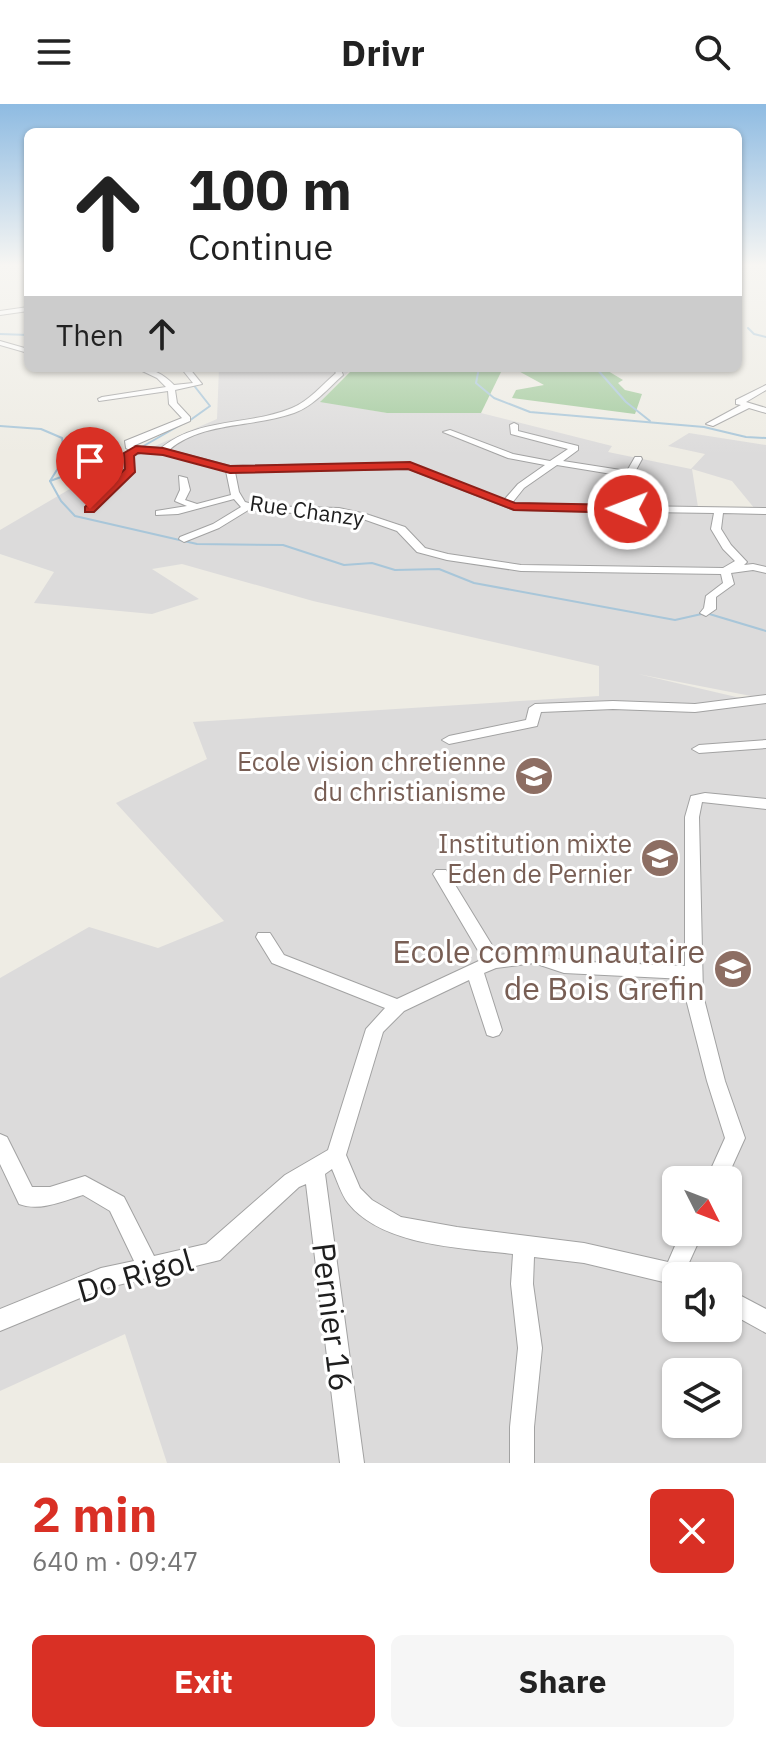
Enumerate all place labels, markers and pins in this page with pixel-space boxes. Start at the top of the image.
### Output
pin [56,427,124,509]
place label: Ecole vision chretienne du christianisme [237,744,506,808]
school or university icon: Ecole vision chretienne du christianisme [513,755,555,797]
place label: Institution mixte Eden de Pernier [438,826,632,890]
school or university icon: Institution mixte Eden de Pernier [639,837,681,879]
place label: Ecole communautaire de Bois Grefin [392,930,705,1009]
school or university icon: Ecole communautaire de Bois Grefin [712,948,754,990]

